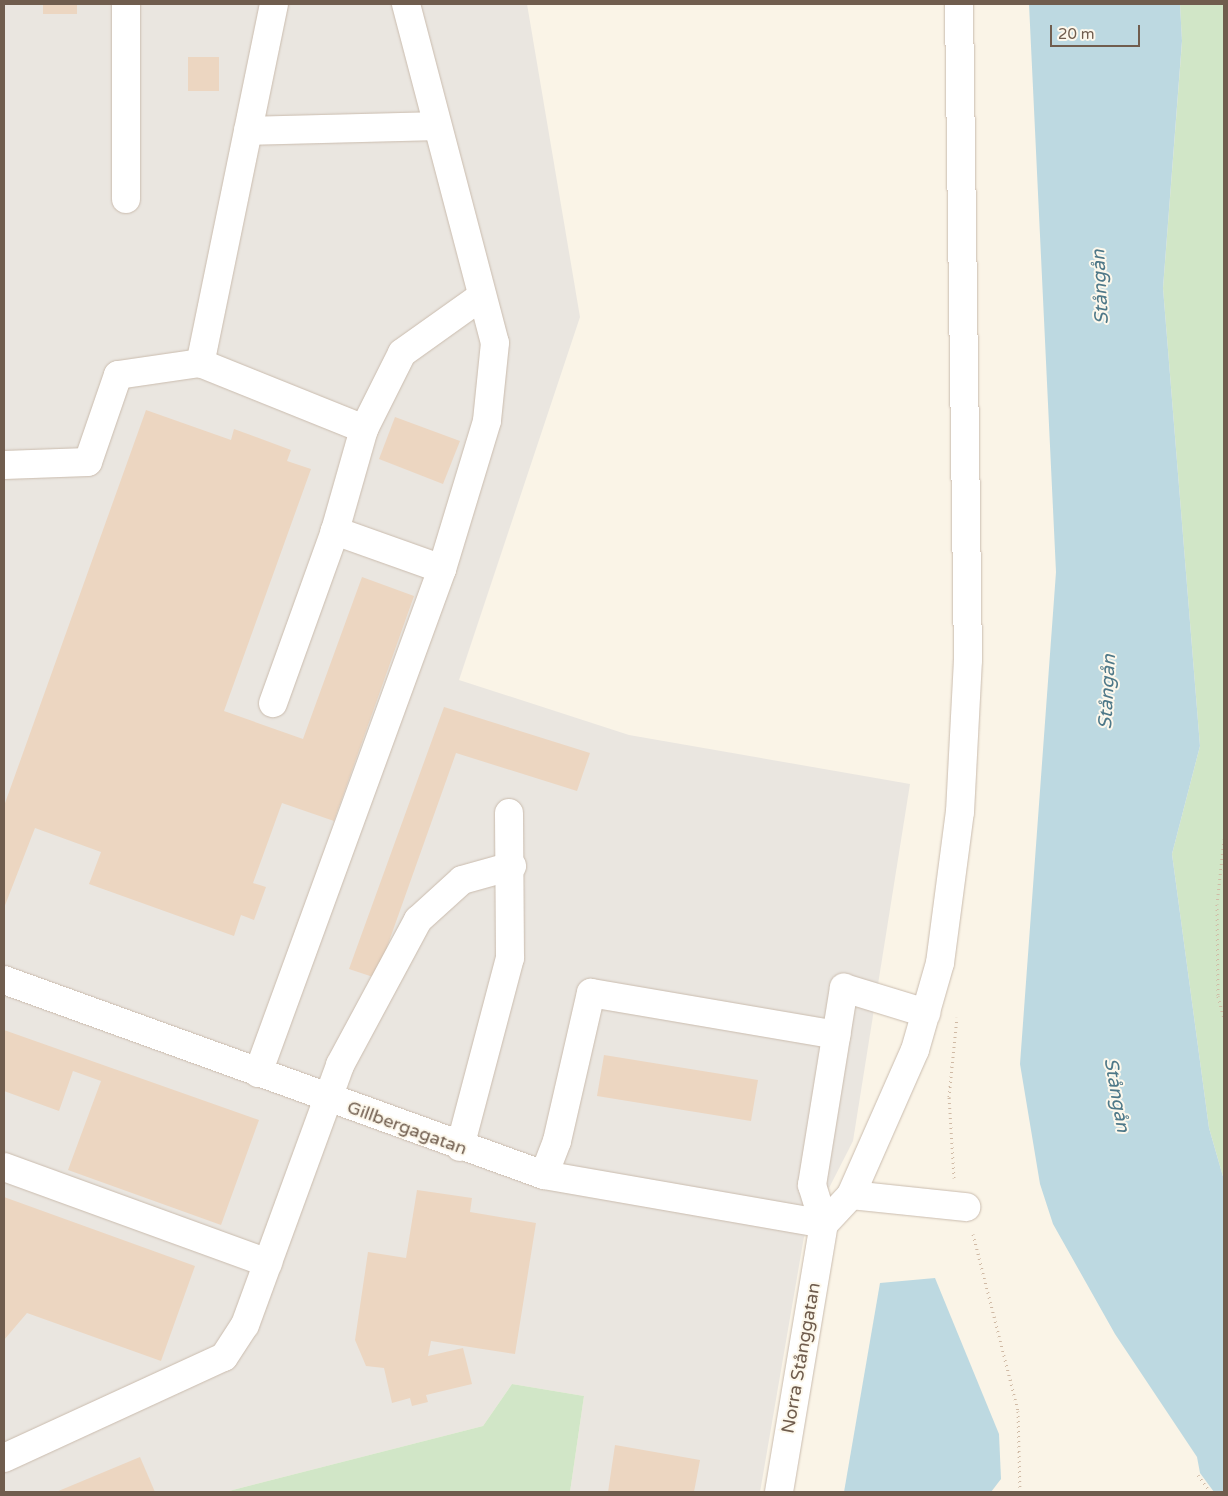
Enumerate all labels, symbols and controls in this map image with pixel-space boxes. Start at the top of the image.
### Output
scale bar [1053,15,1143,47]
text: 20 m [1058,25,1095,43]
water label: Stångån [1088,249,1114,325]
water label: Stångån [1095,654,1121,730]
water label: Stångån [1098,1056,1134,1134]
street label: Gillbergagatan [344,1096,470,1160]
street label: Norra Stånggatan [777,1281,825,1435]

